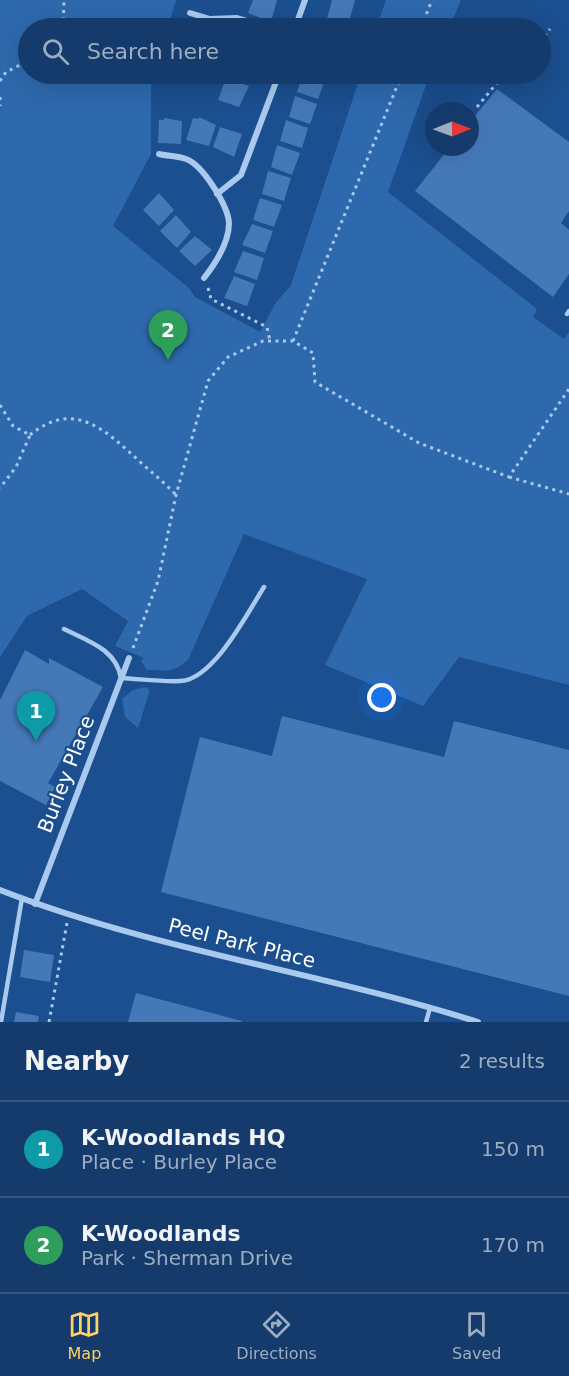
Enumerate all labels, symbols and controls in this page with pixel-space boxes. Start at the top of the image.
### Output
search box [18,18,551,84]
icon: search [39,35,72,68]
text: Search here [87,39,219,64]
north arrow [425,102,479,156]
pin: 2 [148,310,188,360]
your location [367,683,396,712]
pin: 1 [16,692,56,741]
street label: Burley Place [33,712,99,836]
street label: Peel Park Place [166,913,318,973]
text: Nearby [24,1046,129,1076]
text: 2 results [459,1049,545,1073]
text: K-Woodlands HQ [81,1125,285,1150]
text: 1 [37,1137,50,1161]
text: 150 m [481,1137,545,1161]
text: Place · Burley Place [81,1150,277,1174]
text: K-Woodlands [81,1221,241,1246]
text: 2 [37,1233,50,1257]
text: 170 m [481,1233,545,1257]
text: Park · Sherman Drive [81,1246,293,1270]
tab: Map [68,1308,101,1363]
tab: Directions [236,1308,317,1363]
tab: Saved [452,1308,501,1363]

